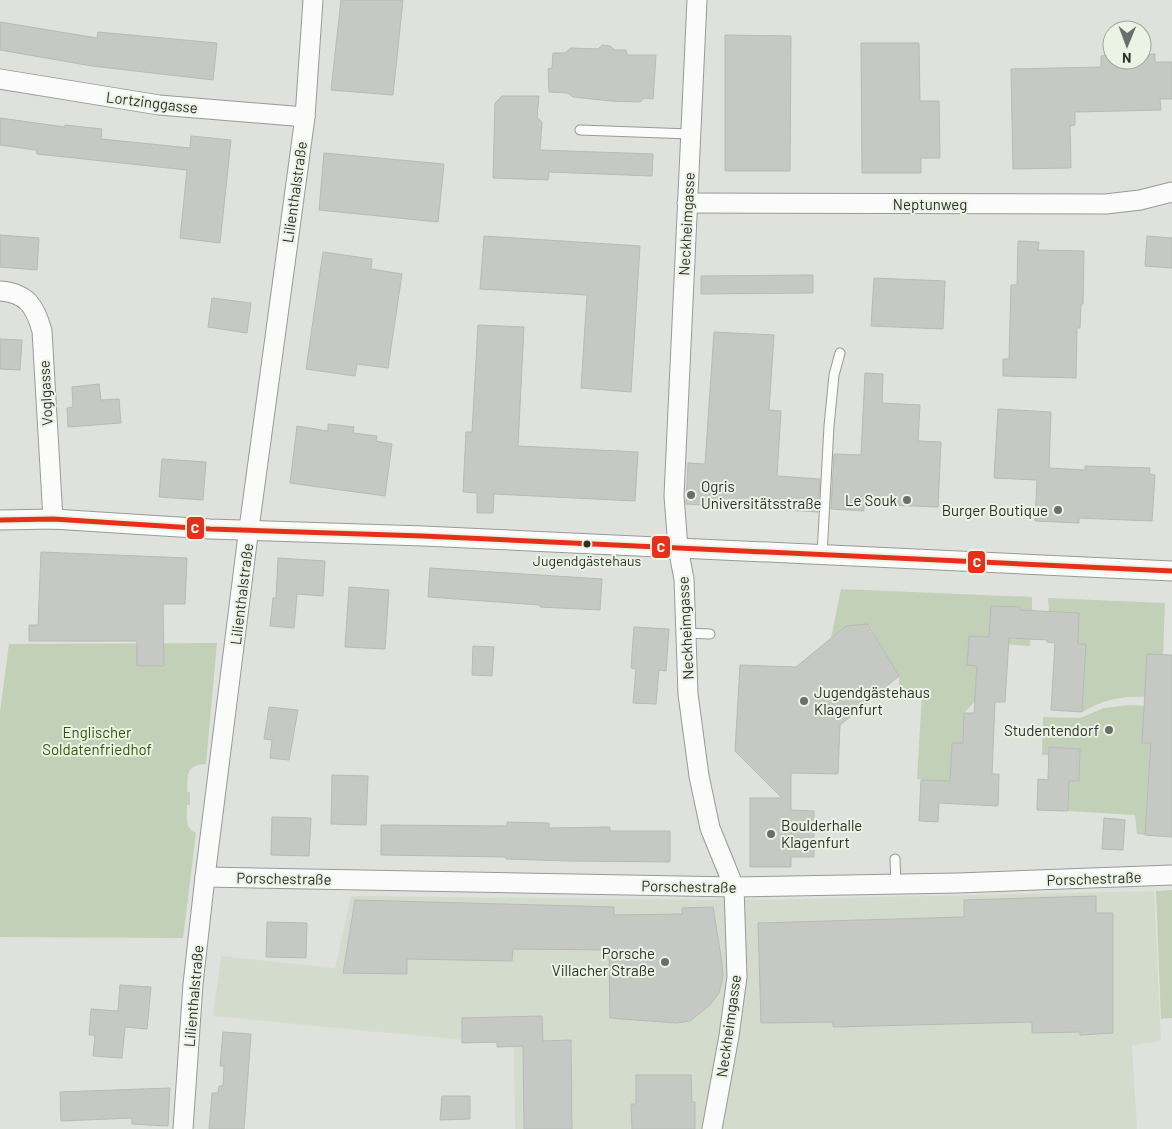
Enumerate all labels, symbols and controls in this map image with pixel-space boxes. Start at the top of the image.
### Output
north arrow [1102,20,1152,70]
text: N [1122,50,1132,67]
street label: Lortzinggasse [105,87,199,117]
street label: Lilienthalstraße [278,140,310,244]
street label: Neckheimgasse [674,172,698,276]
street label: Neptunweg [893,195,967,213]
street label: Voglgasse [34,360,56,426]
place label: Ogris Universitätsstraße [701,477,822,512]
marker: Ogris Universitätsstraße [685,489,697,501]
place label: Le Souk [845,491,897,509]
marker: Le Souk [901,494,913,506]
place label: Burger Boutique [942,501,1048,519]
marker: Burger Boutique [1052,504,1064,516]
line badge: C [186,516,205,540]
text: C [191,519,199,536]
line badge: C [651,535,671,559]
text: C [657,538,665,555]
marker: Jugendgästehaus [582,539,592,549]
street label: Lilienthalstraße [226,542,256,646]
line badge: C [967,550,986,574]
place label: Jugendgästehaus [533,552,641,569]
text: C [973,553,981,570]
street label: Neckheimgasse [673,576,697,680]
place label: Jugendgästehaus Klagenfurt [814,683,930,718]
marker: Jugendgästehaus Klagenfurt [798,695,810,707]
place label: Studentendorf [1004,721,1099,739]
park label: Englischer Soldatenfriedhof [42,723,152,758]
marker: Studentendorf [1103,724,1115,736]
place label: Boulderhalle Klagenfurt [781,816,862,851]
marker: Boulderhalle Klagenfurt [765,828,777,840]
street label: Porschestraße [1046,867,1142,889]
street label: Porschestraße [236,868,332,888]
street label: Porschestraße [641,876,737,896]
street label: Lilienthalstraße [180,944,206,1048]
place label: Porsche Villacher Straße [552,944,655,979]
marker: Porsche Villacher Straße [659,956,671,968]
street label: Neckheimgasse [712,973,744,1079]

